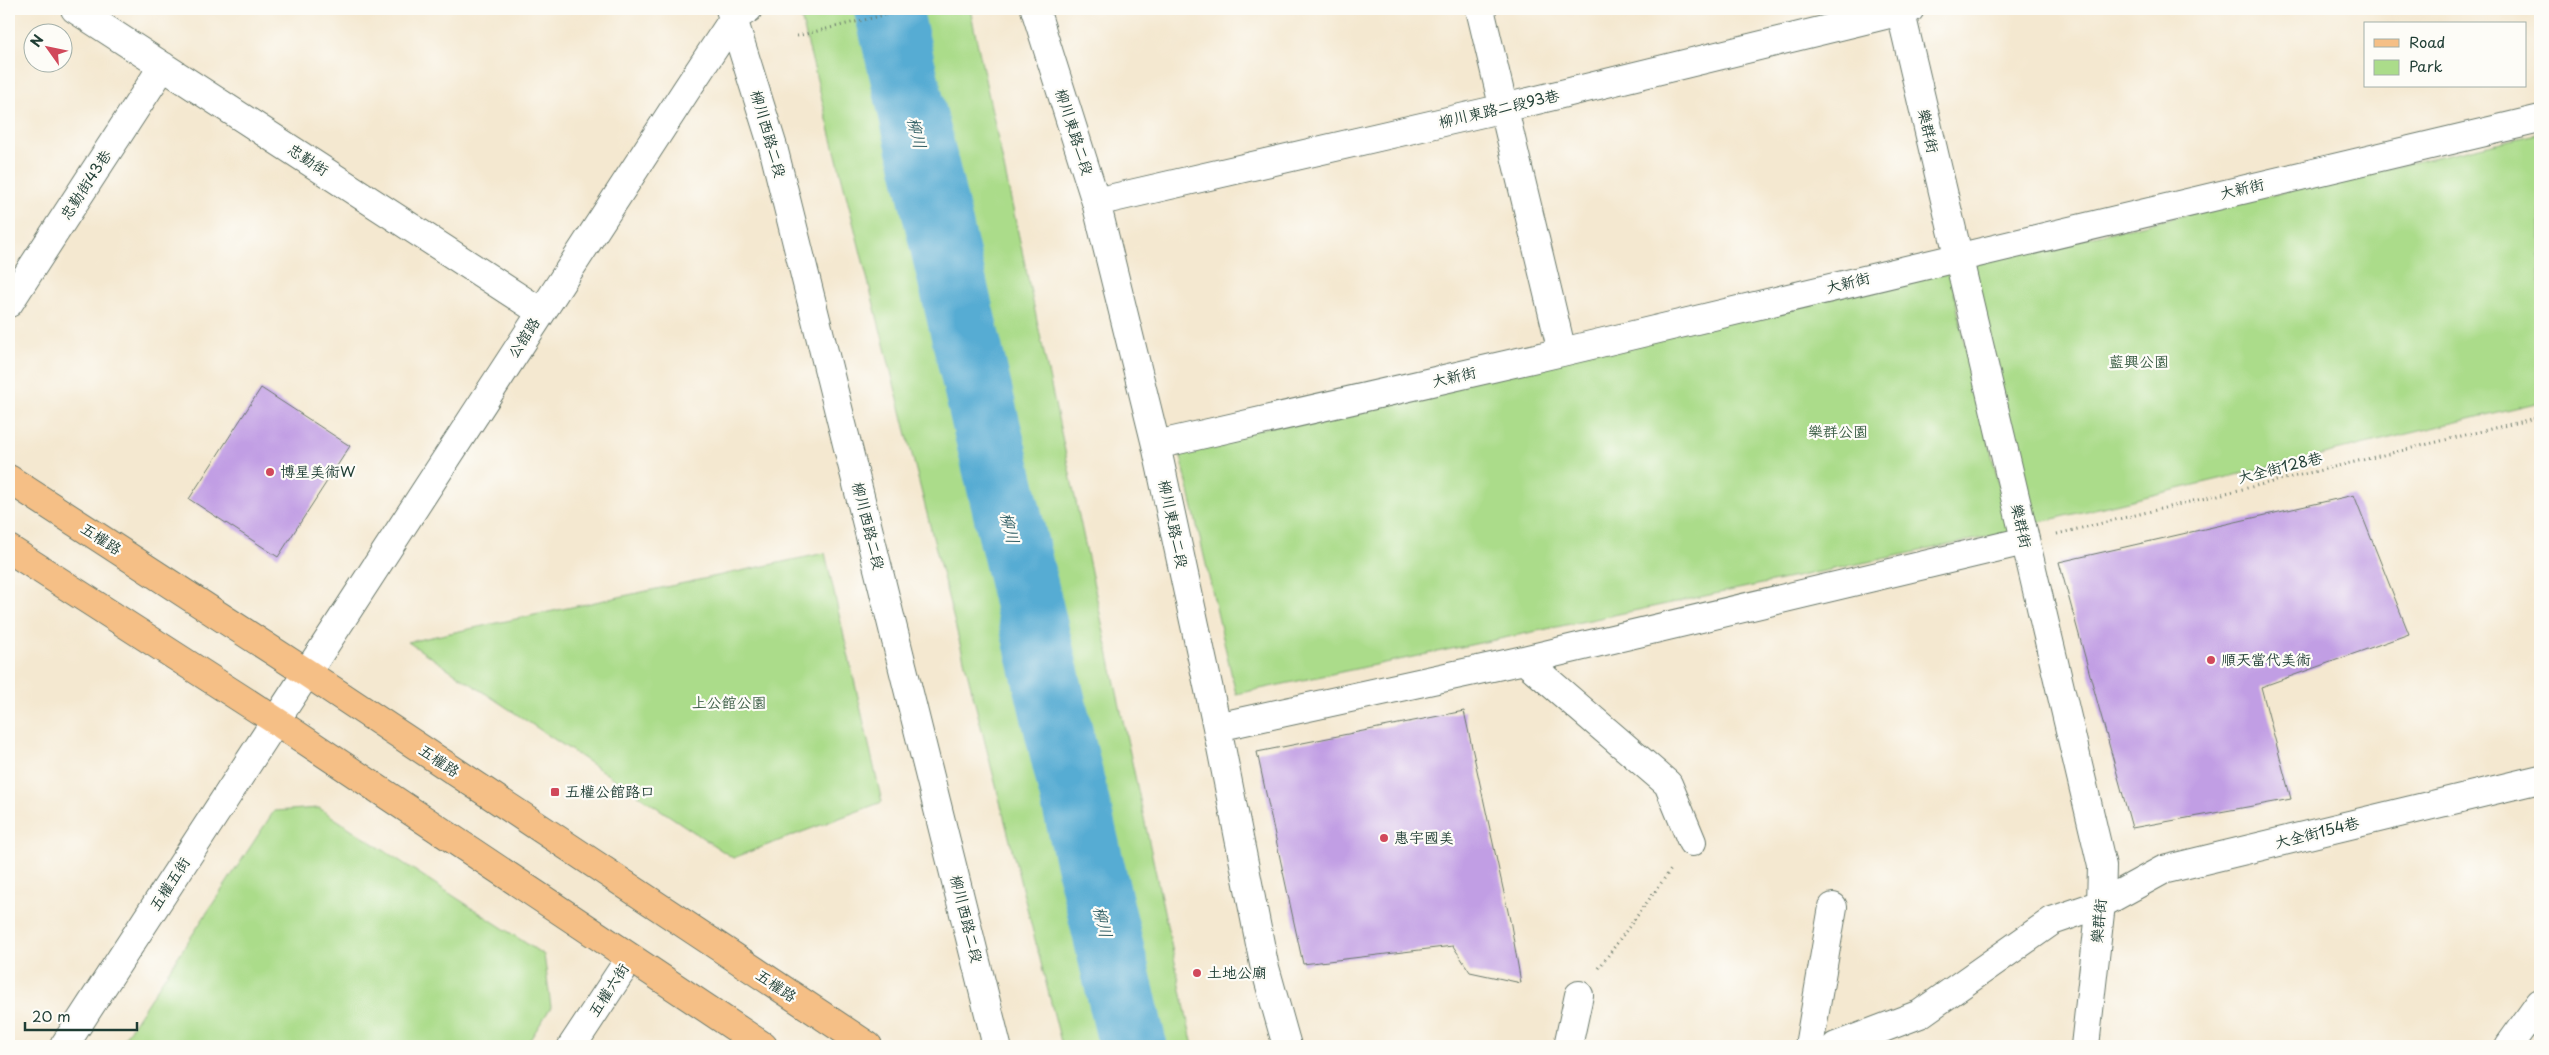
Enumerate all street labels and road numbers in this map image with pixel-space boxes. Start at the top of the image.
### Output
street label: 柳川東路二段93巷 [1436,82,1561,133]
street label: 柳川東路二段 [1051,85,1100,178]
street label: 柳川西路二段 [746,87,793,180]
street label: 樂群街 [1913,106,1946,155]
street label: 忠勤街 [284,137,334,181]
street label: 忠勤街43巷 [53,145,116,224]
street label: 大新街 [2217,171,2266,204]
street label: 大新街 [1823,265,1872,298]
street label: 公舘路 [501,312,545,362]
street label: 大新街 [1429,359,1478,392]
street label: 大全街128巷 [2235,445,2324,488]
street label: 柳川東路二段 [1154,477,1195,570]
street label: 柳川西路二段 [847,479,892,572]
street label: 樂群街 [2006,501,2039,550]
street label: 五權路 [77,516,127,560]
street label: 五權路 [415,738,465,782]
street label: 大全街154巷 [2272,810,2361,853]
street label: 五權五街 [143,852,195,915]
street label: 柳川西路二段 [945,872,990,965]
street label: 樂群街 [2084,897,2111,944]
street label: 五權六街 [582,958,634,1021]
street label: 五權路 [752,963,802,1007]

